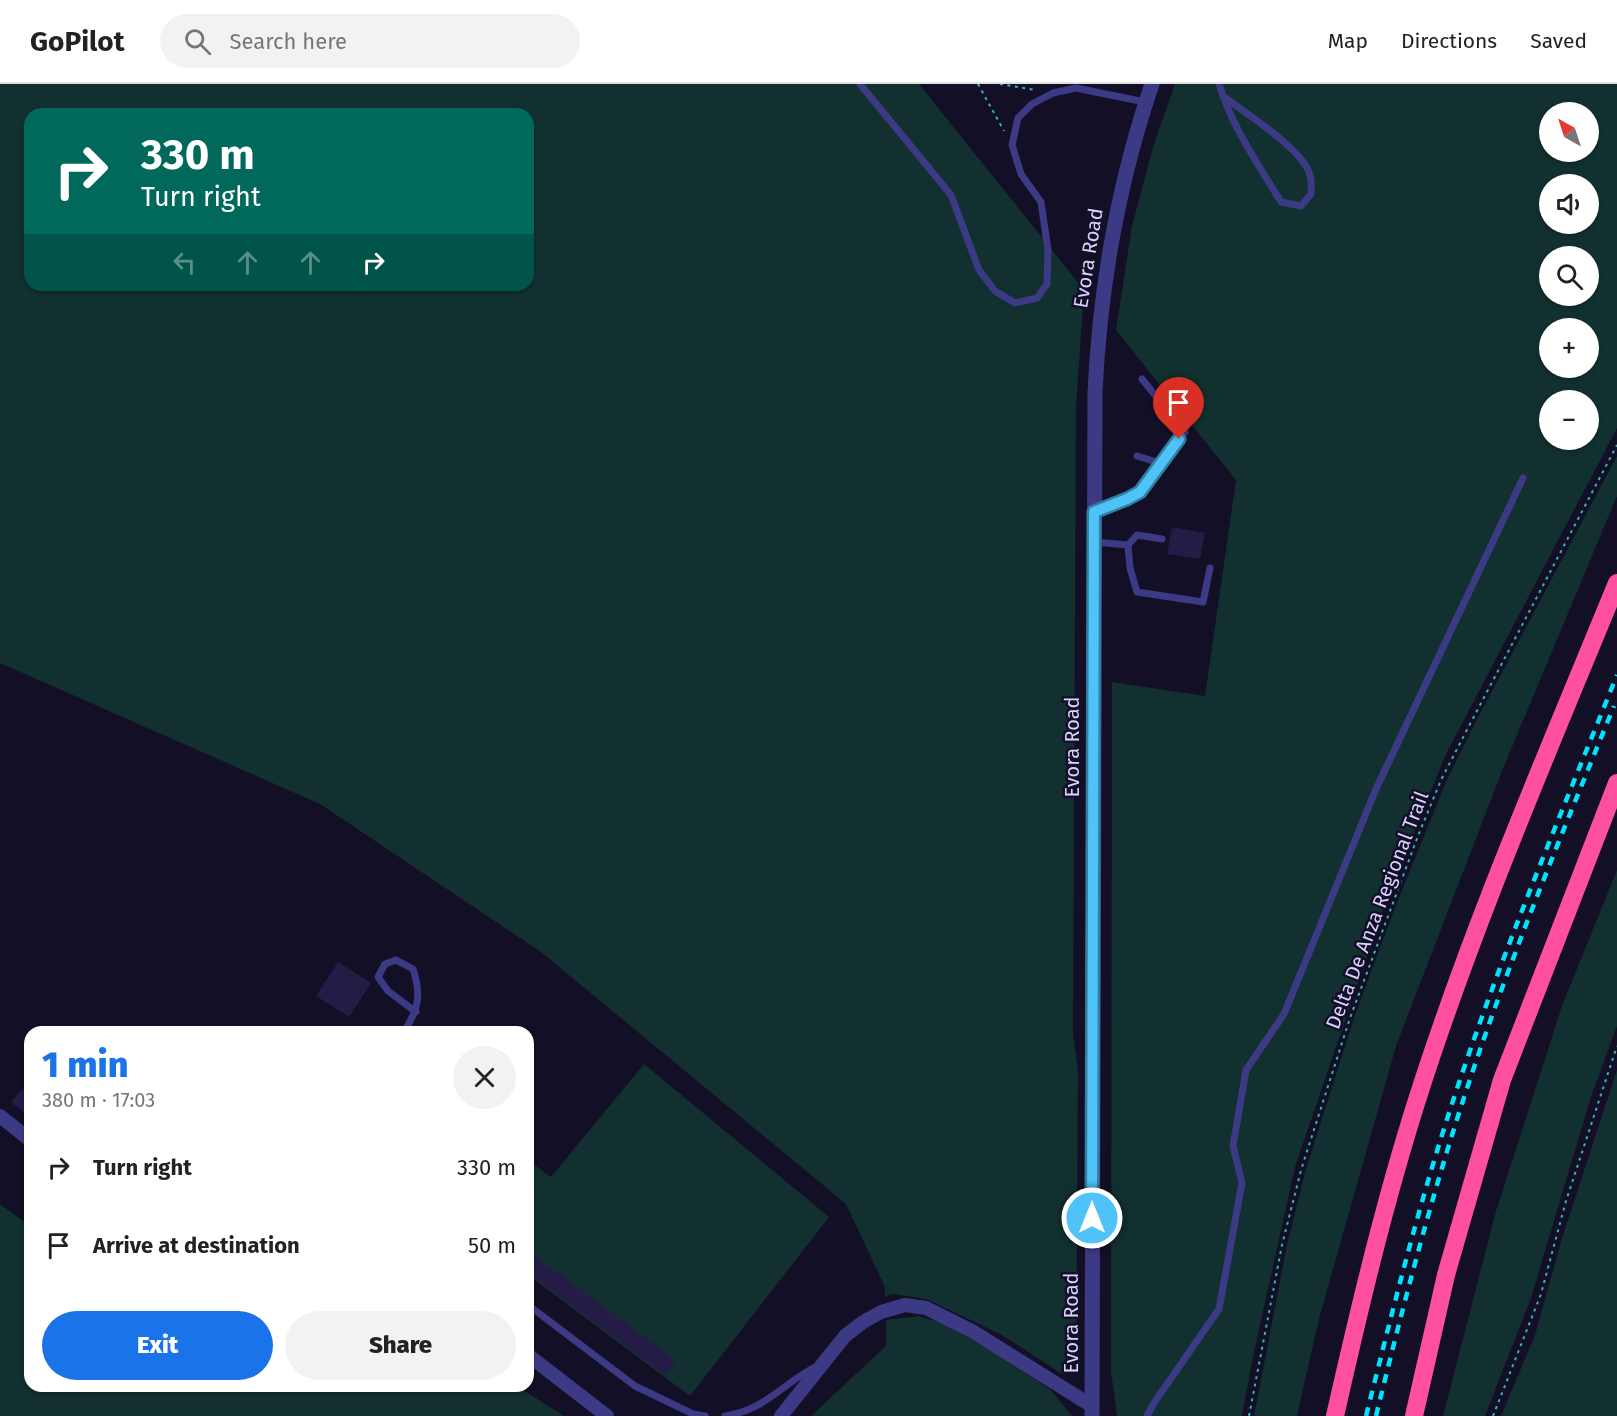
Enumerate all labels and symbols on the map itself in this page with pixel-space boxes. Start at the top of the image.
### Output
north arrow [1539,102,1599,162]
street label: Evora Road [1068,206,1108,310]
pin [1153,377,1204,439]
street label: Evora Road [1060,696,1084,798]
street label: Delta De Anza Regional Trail [1320,788,1434,1032]
position arrow [1060,1186,1124,1250]
street label: Evora Road [1059,1272,1083,1374]

